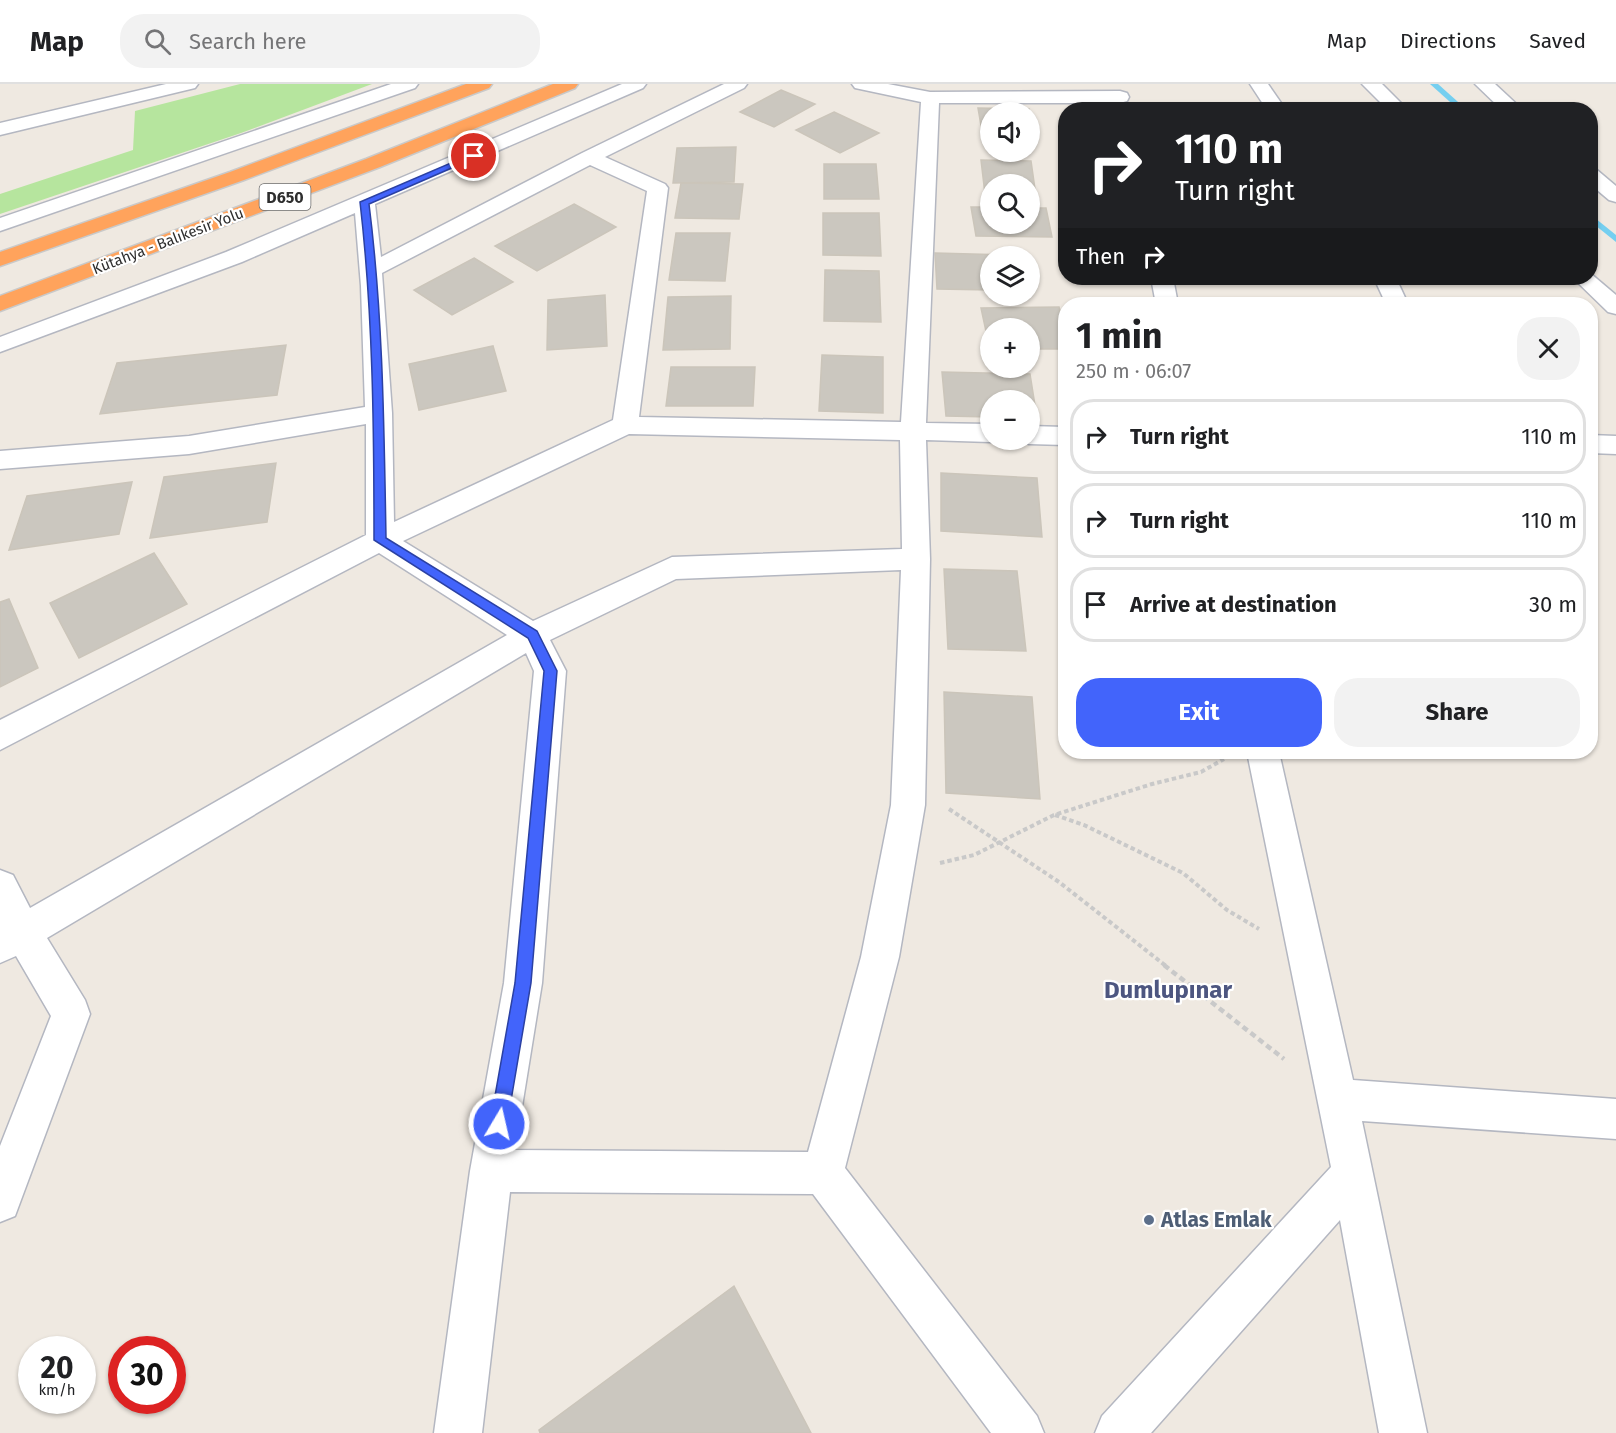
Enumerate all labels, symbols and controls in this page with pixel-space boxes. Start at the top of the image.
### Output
search box [120,14,540,68]
text: Map [30,25,84,58]
icon: search [141,25,174,58]
text: Search here [189,28,307,55]
text: Map [1327,28,1367,54]
text: Directions [1400,28,1496,54]
text: Saved [1529,28,1586,54]
map controls [980,102,1040,450]
button: sound [980,102,1040,162]
text: 110 m [1175,124,1283,174]
icon: right [1076,126,1154,204]
pin [448,130,499,181]
icon: arrive [457,139,490,172]
button: search [980,174,1040,234]
text: Turn right [1175,175,1295,207]
road number: D650 [260,184,310,210]
street label: Kütahya - Balıkesir Yolu [90,204,246,278]
icon: right [1137,240,1170,273]
text: Then [1076,243,1125,270]
button: layers [980,246,1040,306]
text: 1 min [1076,314,1163,358]
button: close [1517,317,1580,380]
button: + [980,318,1040,378]
text: 250 m · 06:07 [1076,359,1191,383]
button: − [980,390,1040,450]
icon: right [1079,420,1112,453]
text: Turn right [1130,423,1229,450]
text: 110 m [1521,423,1577,450]
icon: right [1079,504,1112,537]
text: Turn right [1130,507,1229,534]
text: 110 m [1521,507,1577,534]
icon: arrive [1079,588,1112,621]
text: Arrive at destination [1130,591,1337,618]
text: 30 m [1529,591,1577,618]
button: Exit [1076,678,1322,747]
button: Share [1334,678,1580,747]
district label: Dumlupınar [1104,976,1232,1004]
position arrow [467,1092,531,1156]
place label: Atlas Emlak [1160,1207,1272,1233]
marker: Atlas Emlak [1142,1213,1156,1227]
speed limit sign: 30 [108,1336,186,1414]
text: 20 [40,1350,74,1386]
text: km/h [38,1381,76,1399]

